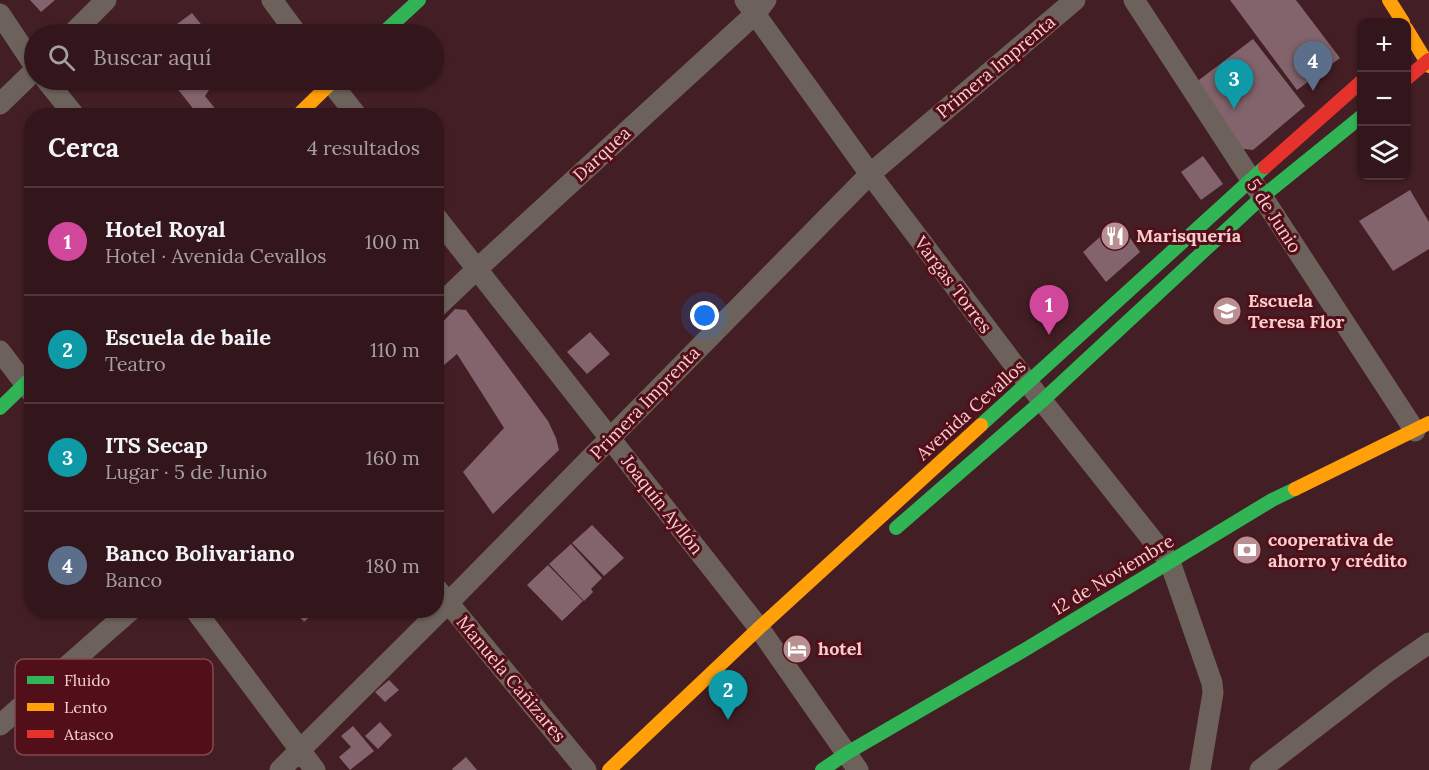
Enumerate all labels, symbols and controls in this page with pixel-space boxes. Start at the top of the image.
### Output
street label: Primera Imprenta [931,10,1060,123]
map controls [1357,18,1411,180]
button: + [1357,18,1411,72]
search box [24,24,444,90]
icon: search [45,41,78,74]
pin: 4 [1294,42,1332,91]
text: Buscar aquí [93,43,211,71]
pin: 3 [1214,60,1254,109]
button: − [1357,72,1411,126]
street label: Darquea [568,121,635,186]
button: layers [1357,126,1411,180]
text: Cerca [48,131,119,164]
text: 4 resultados [307,135,420,160]
street label: 5 de Junio [1242,174,1307,257]
text: Hotel Royal [105,215,226,243]
restaurant icon: Marisquería [1099,220,1131,252]
place label: Marisquería [1136,224,1242,247]
text: 1 [63,229,72,254]
text: 100 m [365,229,420,254]
street label: Vargas Torres [909,231,997,338]
text: Hotel · Avenida Cevallos [105,243,326,268]
pin: 1 [1030,286,1068,335]
place label: Escuela Teresa Flor [1248,289,1345,333]
school or university icon: Escuela Teresa Flor [1211,295,1243,327]
your location [690,301,719,330]
text: Escuela de baile [105,323,271,351]
text: 2 [62,337,73,362]
text: 110 m [370,337,420,362]
street label: Primera Imprenta [585,341,704,464]
text: Teatro [105,351,166,376]
street label: Avenida Cevallos [910,354,1030,466]
text: ITS Secap [105,431,208,459]
text: 3 [62,445,73,470]
text: 160 m [366,445,420,470]
street label: Joaquín Ayllón [616,450,708,559]
text: Lugar · 5 de Junio [105,459,267,484]
place label: cooperativa de ahorro y crédito [1268,528,1407,572]
street label: 12 de Noviembre [1048,529,1178,620]
bank icon: cooperativa de ahorro y crédito [1231,534,1263,566]
text: Banco Bolivariano [105,539,295,567]
text: 4 [62,553,73,578]
text: 180 m [366,553,420,578]
text: Banco [105,567,162,592]
street label: Manuela Cañizares [452,611,571,747]
hotel icon: hotel [781,633,813,665]
place label: hotel [818,637,862,660]
legend [15,659,213,755]
text: Fluido [64,670,110,690]
pin: 2 [708,670,748,720]
text: Lento [64,697,107,717]
text: Atasco [63,724,114,744]

